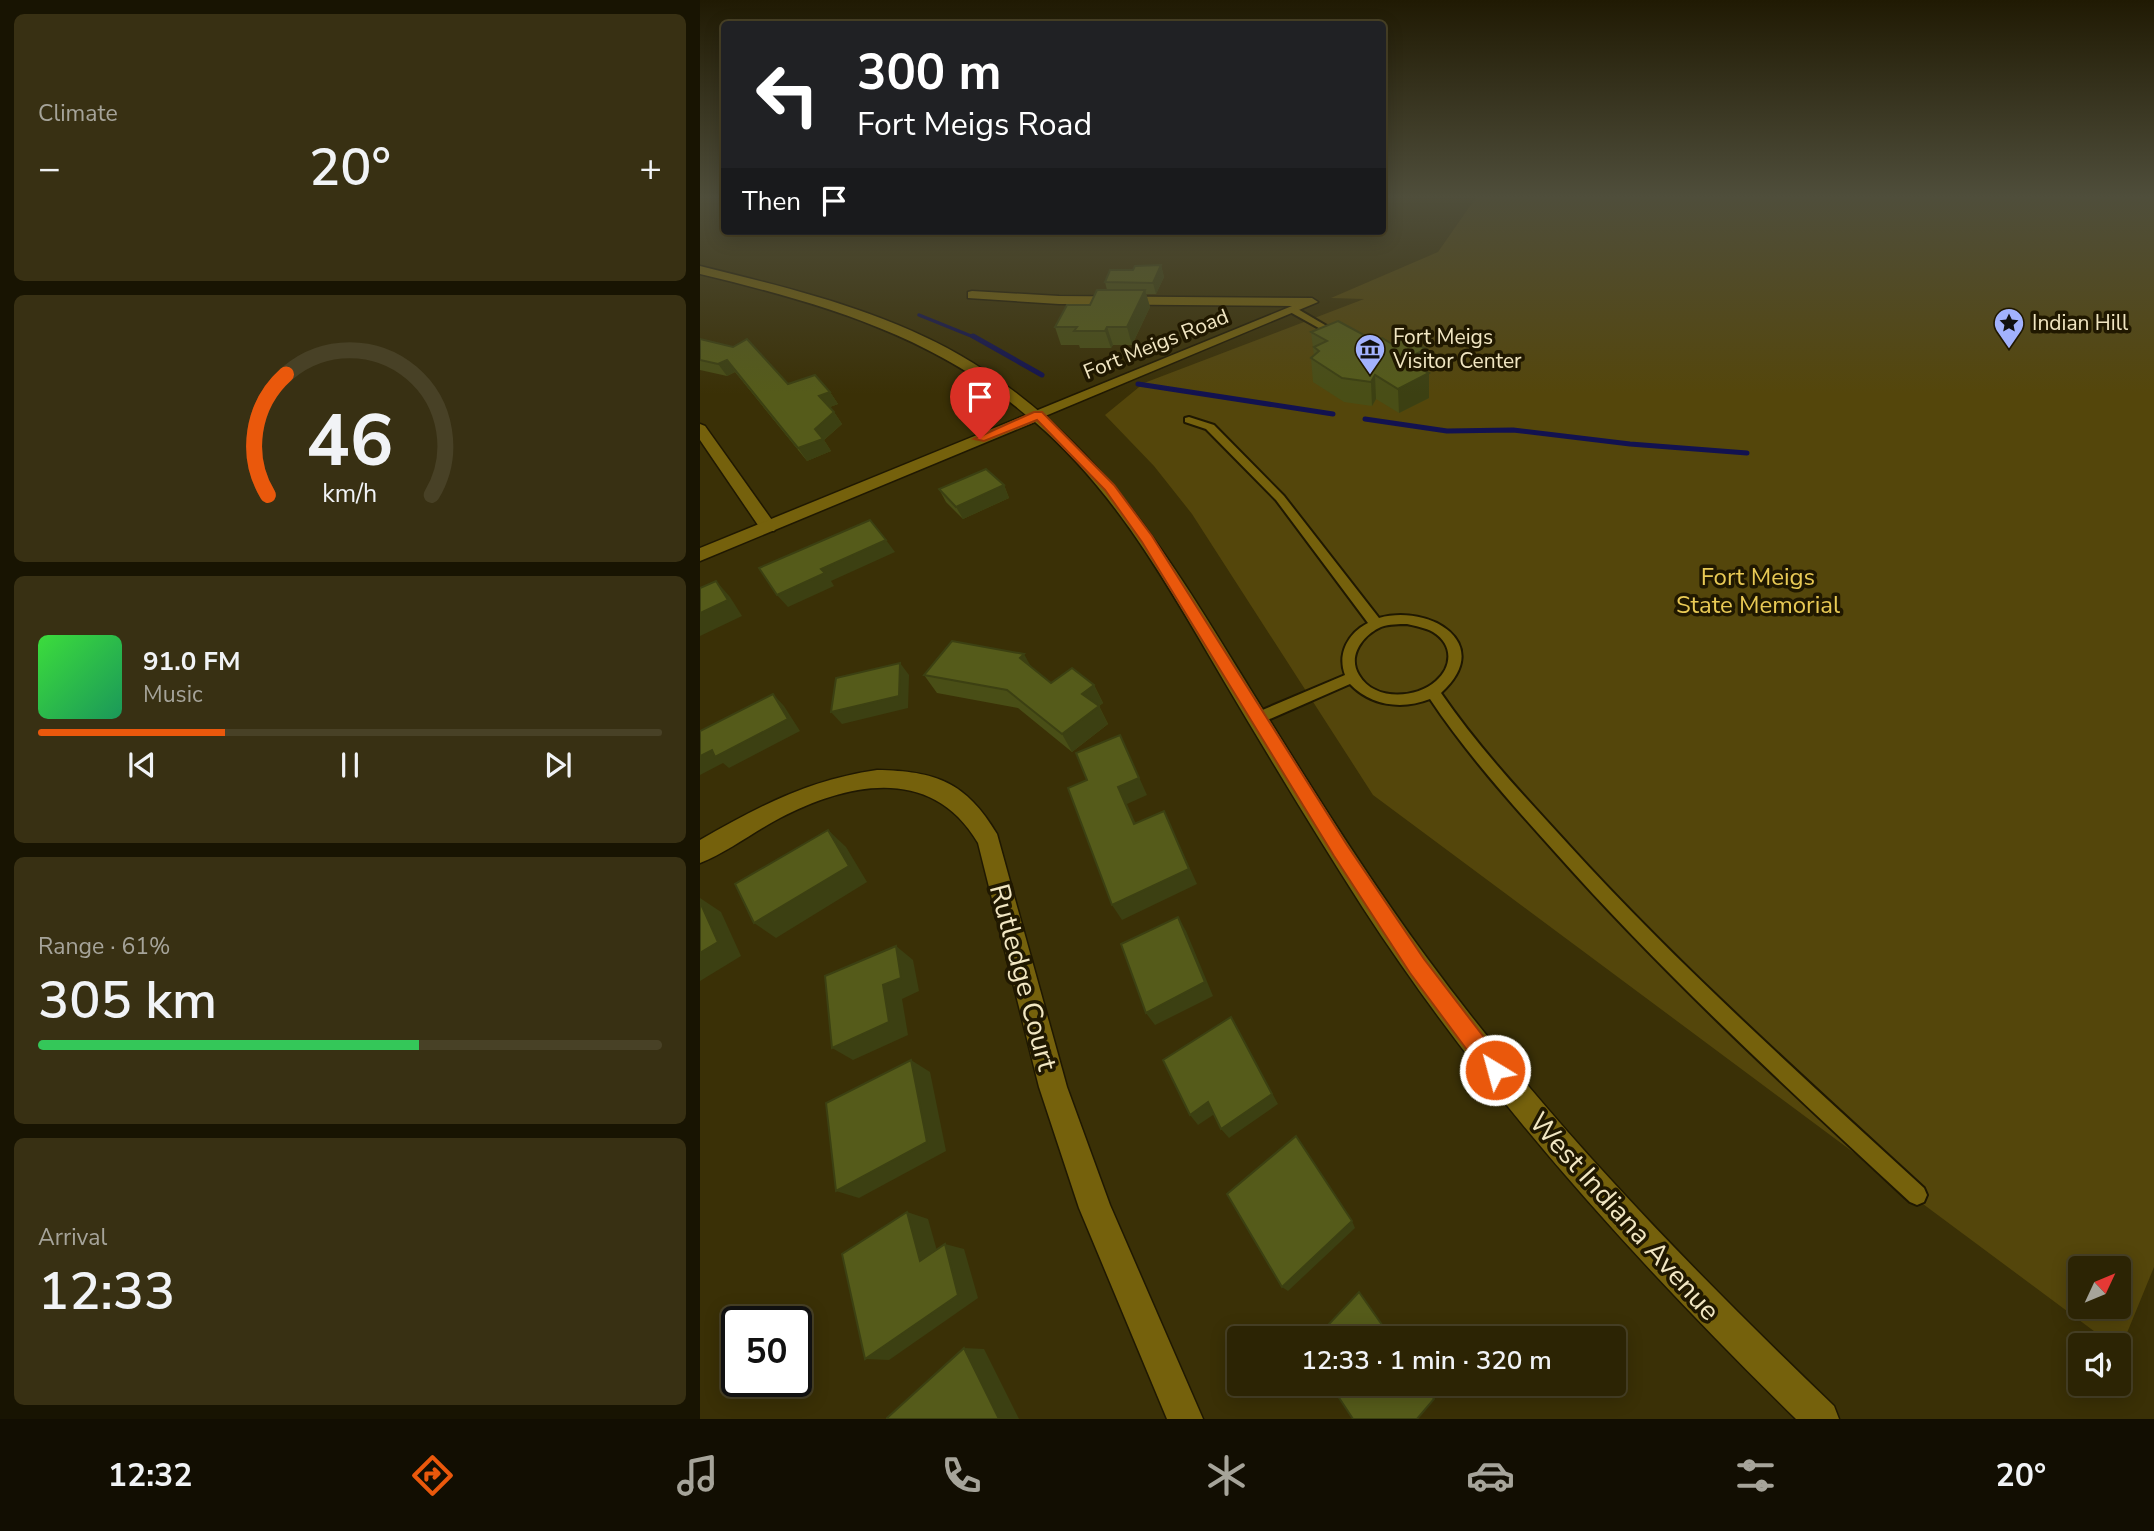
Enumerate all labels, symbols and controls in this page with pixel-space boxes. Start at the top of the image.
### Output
text: 300 m [857,39,1001,106]
icon: left [742,49,833,140]
text: Climate [38,98,118,129]
text: Fort Meigs Road [857,103,1092,146]
text: 20° [309,132,391,203]
text: − [38,143,61,194]
text: + [639,143,662,194]
icon: arrive [815,182,853,220]
text: Then [742,184,801,219]
street label: Fort Meigs Road [1079,302,1233,386]
place icon: Indian Hill [1992,306,2026,350]
place label: Indian Hill [2032,309,2129,337]
place label: Fort Meigs Visitor Center [1392,323,1522,375]
museum icon: Fort Meigs Visitor Center [1353,332,1387,376]
pin [950,367,1010,439]
icon: arrive [961,378,999,416]
text: 46 [306,391,394,491]
text: km/h [322,476,378,510]
park label: Fort Meigs State Memorial [1676,561,1840,621]
text: 91.0 FM [143,644,240,679]
text: Music [143,679,203,710]
icon: previous [123,746,161,784]
icon: pause [331,746,369,784]
icon: next [539,746,577,784]
street label: Rutledge Court [980,880,1066,1075]
text: Range · 61% [38,931,170,962]
text: 305 km [38,965,217,1036]
position arrow [1458,1033,1532,1107]
street label: West Indiana Avenue [1520,1104,1728,1329]
text: Arrival [38,1222,107,1253]
text: 12:33 [38,1256,175,1327]
north arrow [2068,1256,2132,1320]
map controls [2068,1256,2131,1396]
speed limit sign: 50 [721,1306,812,1397]
button: sound [2068,1333,2131,1396]
text: 12:33 · 1 min · 320 m [1301,1343,1552,1378]
icon: directions [408,1451,457,1500]
icon: music [673,1451,722,1500]
icon: phone [937,1451,986,1500]
icon: climate [1202,1451,1251,1500]
icon: car [1466,1451,1515,1500]
icon: filters [1731,1451,1780,1500]
text: 12:32 [108,1454,193,1497]
text: 20° [1996,1454,2046,1497]

